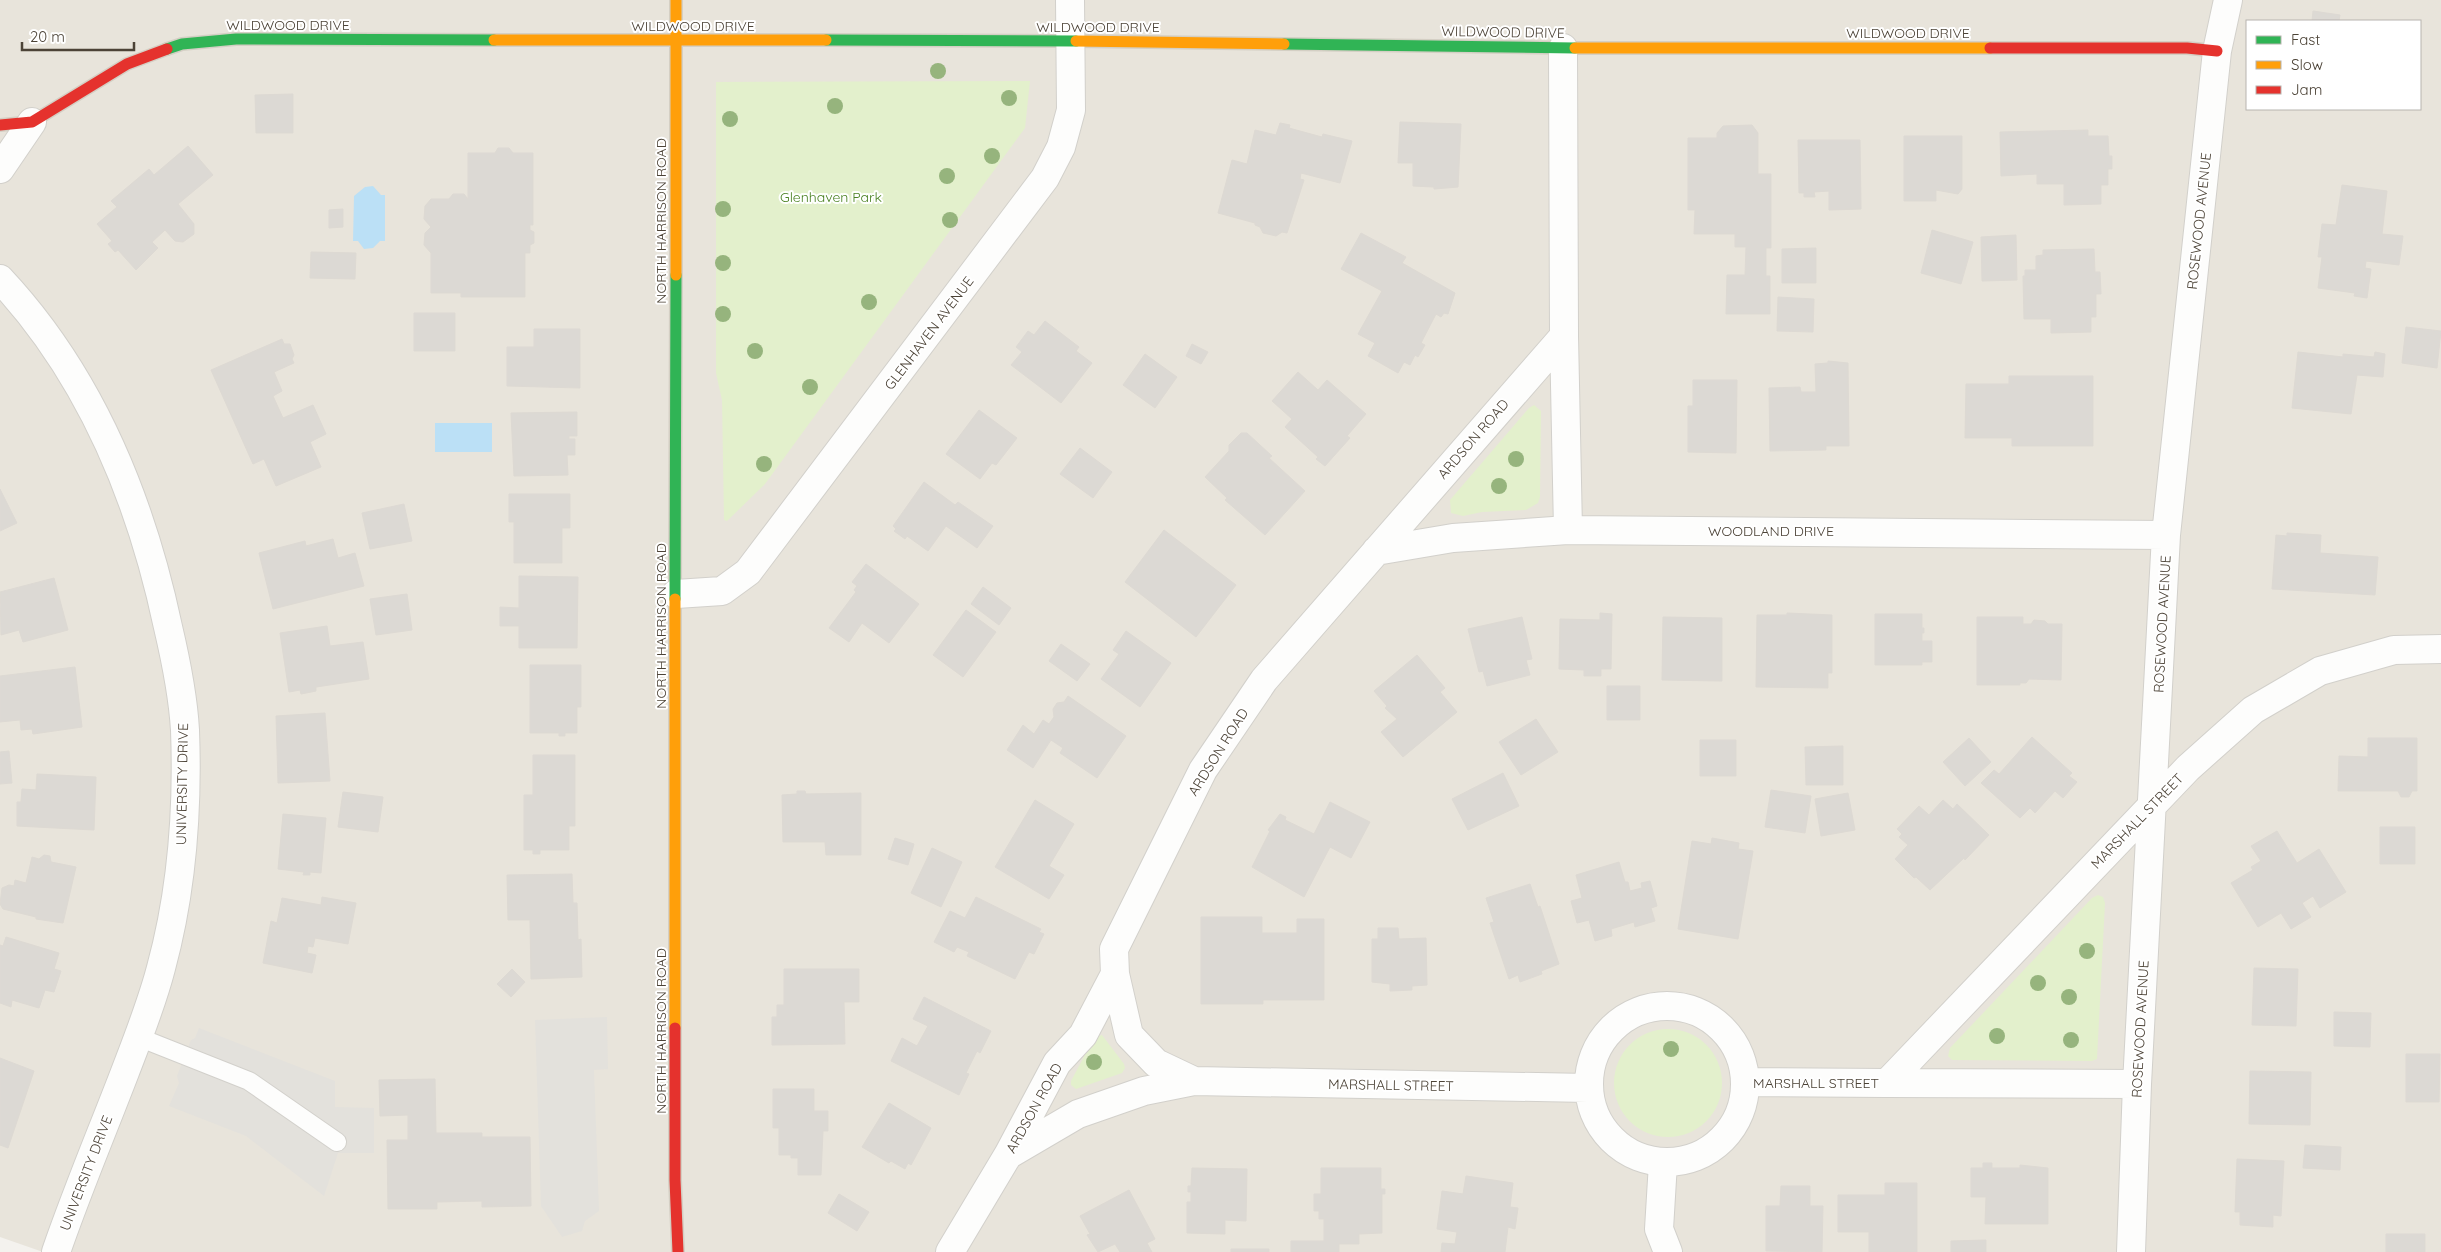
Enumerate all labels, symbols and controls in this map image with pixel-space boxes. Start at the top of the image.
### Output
street label: WILDWOOD DRIVE [226,16,350,34]
street label: WILDWOOD DRIVE [631,17,755,35]
street label: WILDWOOD DRIVE [1036,18,1160,36]
scale bar [22,20,135,52]
legend [2246,20,2421,110]
street label: WILDWOOD DRIVE [1441,22,1565,42]
street label: WILDWOOD DRIVE [1846,24,1970,42]
text: 20 m [30,27,65,46]
text: Fast [2291,30,2320,49]
text: Slow [2291,55,2323,74]
text: Jam [2291,80,2322,99]
street label: NORTH HARRISON ROAD [652,138,670,304]
street label: ROSEWOOD AVENUE [2183,152,2215,290]
park label: Glenhaven Park [780,188,882,206]
street label: GLENHAVEN AVENUE [880,273,978,393]
street label: ARDSON ROAD [1433,395,1513,483]
street label: WOODLAND DRIVE [1708,522,1834,540]
street label: NORTH HARRISON ROAD [652,543,670,709]
street label: ROSEWOOD AVENUE [2149,555,2175,693]
street label: ARDSON ROAD [1184,705,1252,799]
street label: UNIVERSITY DRIVE [172,723,192,845]
street label: MARSHALL STREET [2087,769,2187,873]
street label: NORTH HARRISON ROAD [652,948,670,1114]
street label: ROSEWOOD AVENUE [2127,960,2153,1098]
street label: ARDSON ROAD [1002,1060,1066,1156]
street label: MARSHALL STREET [1753,1074,1879,1092]
street label: MARSHALL STREET [1328,1075,1454,1095]
street label: UNIVERSITY DRIVE [56,1113,116,1233]

